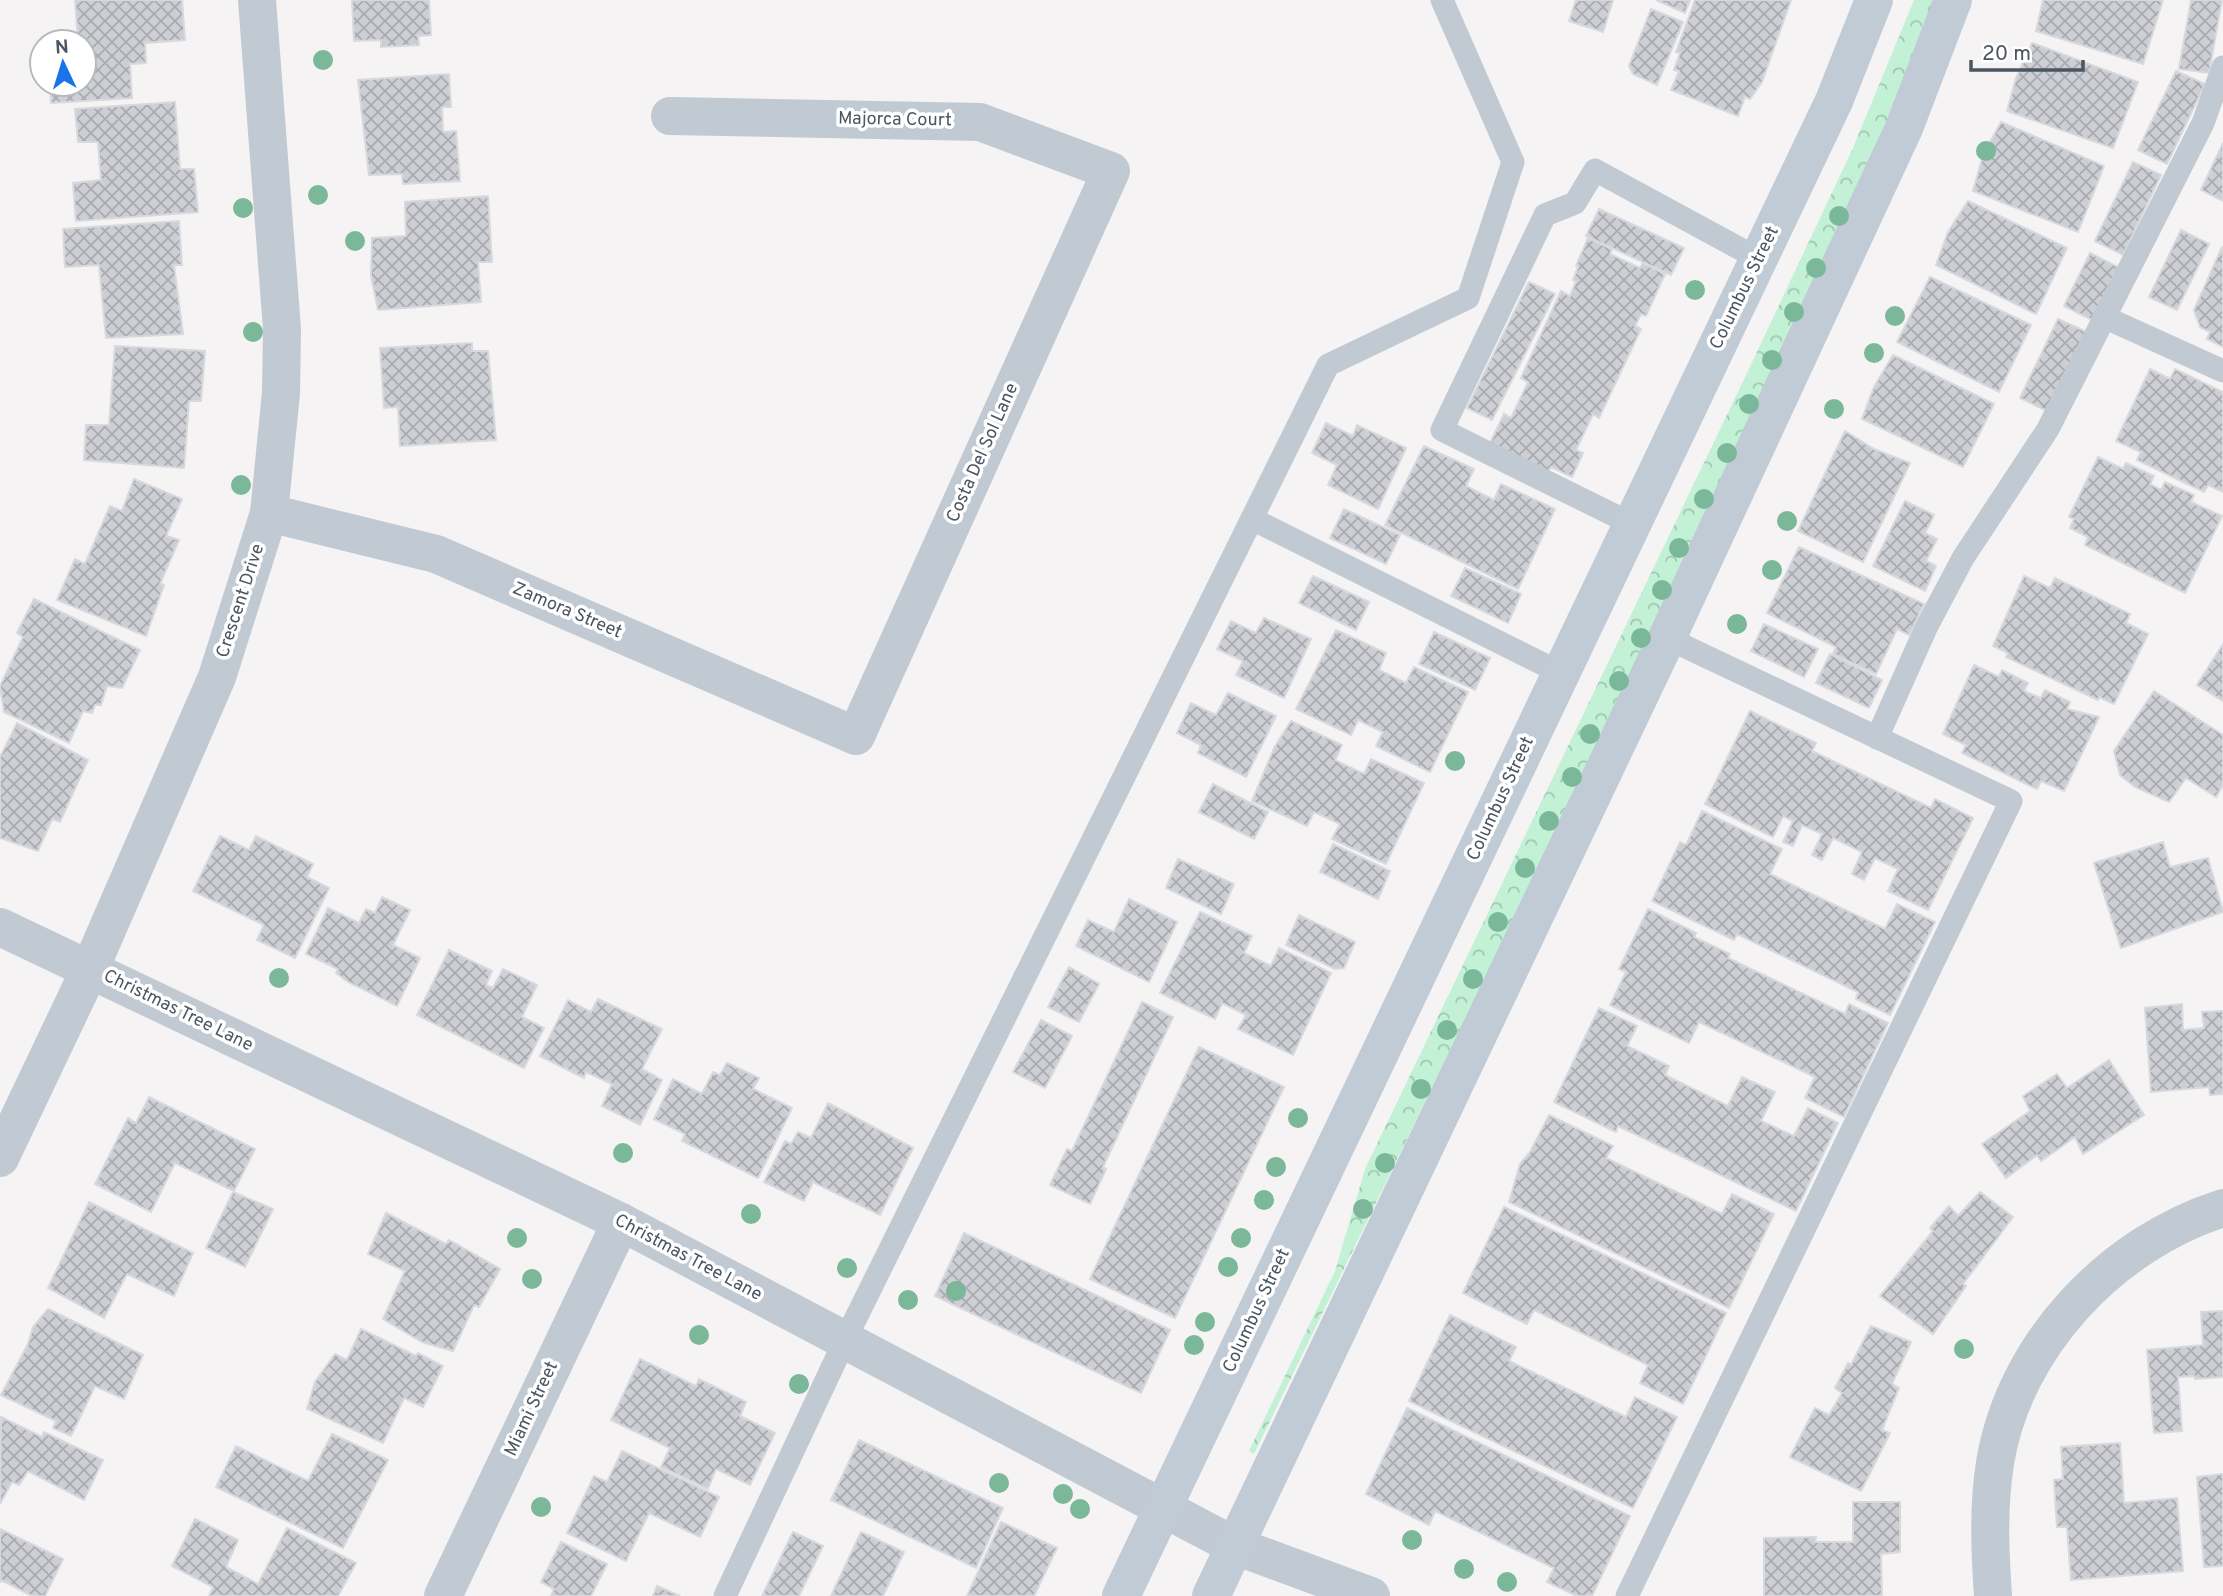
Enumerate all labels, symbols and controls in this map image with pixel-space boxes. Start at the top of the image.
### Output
north arrow [28,28,98,98]
scale bar [1971,28,2083,72]
text: N [54,36,70,60]
text: 20 m [1982,41,2031,68]
street label: Majorca Court [838,108,952,132]
street label: Columbus Street [1705,223,1785,353]
street label: Costa Del Sol Lane [942,380,1024,526]
street label: Crescent Drive [212,541,270,661]
street label: Zamora Street [509,578,625,644]
street label: Columbus Street [1462,733,1540,865]
street label: Christmas Tree Lane [99,965,257,1057]
street label: Christmas Tree Lane [610,1209,766,1307]
street label: Columbus Street [1218,1245,1296,1377]
street label: Miami Street [500,1358,564,1460]

